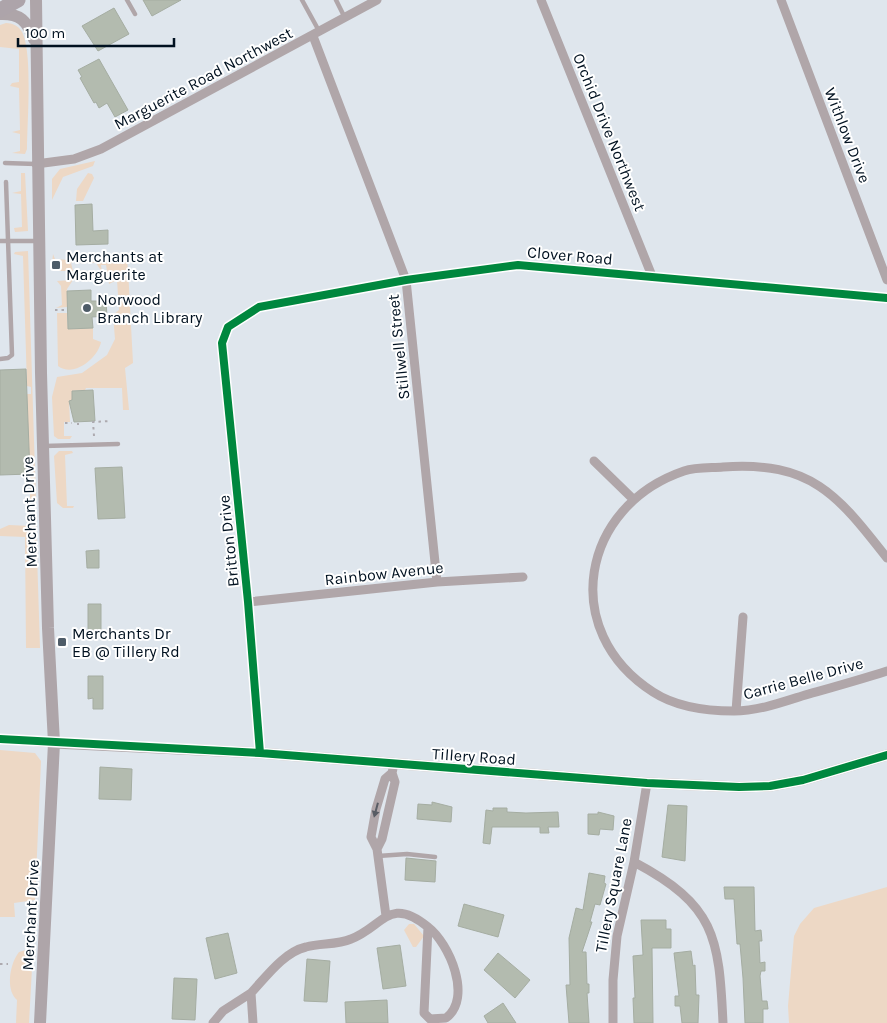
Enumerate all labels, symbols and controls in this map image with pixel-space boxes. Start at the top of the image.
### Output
scale bar [18,15,174,47]
street label: Marguerite Road Northwest [111,23,296,134]
text: 100 m [25,24,65,42]
street label: Orchid Drive Northwest [569,50,650,214]
street label: Withlow Drive [821,85,874,186]
street label: Clover Road [526,242,613,269]
place label: Merchants at Marguerite [66,247,163,284]
marker: Merchants at Marguerite [50,259,62,271]
place label: Norwood Branch Library [97,290,203,327]
street label: Stillwell Street [384,293,413,401]
marker: Norwood Branch Library [81,302,93,314]
street label: Merchant Drive [18,456,41,568]
street label: Britton Drive [214,494,243,588]
street label: Rainbow Avenue [324,558,444,589]
place label: Merchants Dr EB @ Tillery Rd [72,624,180,661]
marker: Merchants Dr EB @ Tillery Rd [56,636,68,648]
street label: Carrie Belle Drive [741,653,865,704]
street label: Tillery Road [431,744,516,769]
one-way arrow [372,802,380,817]
street label: Tillery Square Lane [591,816,636,954]
street label: Merchant Drive [18,859,43,971]

